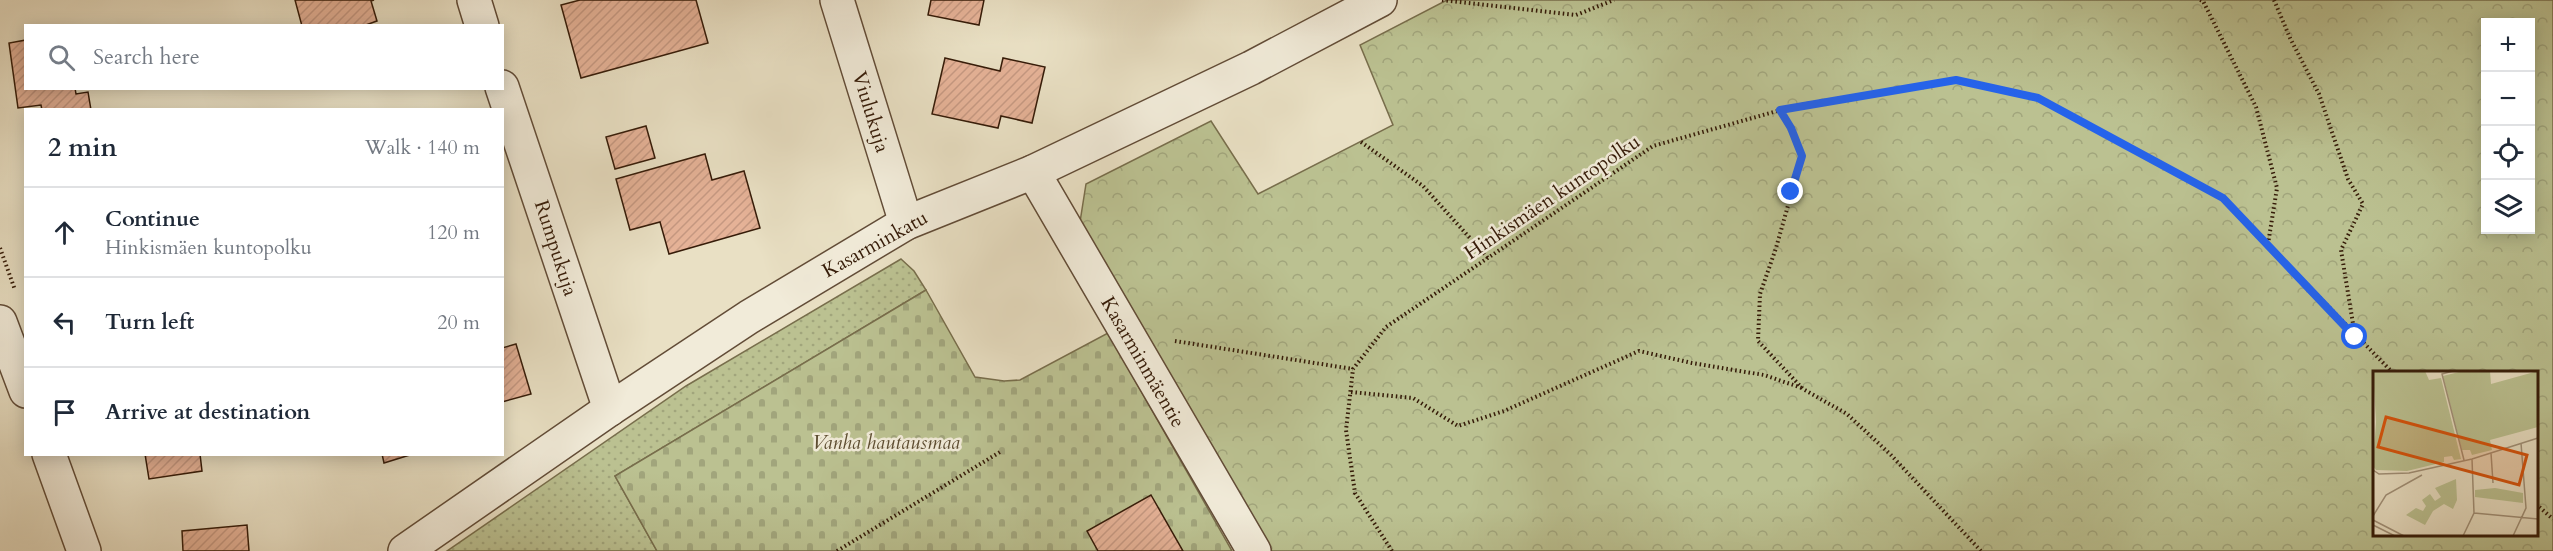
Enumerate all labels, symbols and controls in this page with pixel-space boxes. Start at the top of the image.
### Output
map controls [2481,18,2535,234]
button: + [2481,18,2535,72]
search box [24,24,504,90]
icon: search [45,41,78,74]
text: Search here [93,42,200,72]
street label: Viulukuja [846,68,896,156]
button: − [2481,72,2535,126]
button: locate [2481,126,2535,180]
street label: Hinkismäen kuntopolku [1459,128,1645,266]
text: 2 min [48,130,117,165]
text: Walk · 140 m [365,134,480,161]
route end [1777,178,1803,204]
button: layers [2481,180,2535,234]
street label: Rumpukuja [528,197,584,300]
text: Continue [105,204,200,234]
street label: Kasarminkatu [817,204,933,284]
icon: ahead [48,216,81,249]
text: 120 m [427,219,480,246]
text: Hinkismäen kuntopolku [105,234,312,261]
street label: Kasarminmäentie [1094,291,1192,433]
icon: left [48,306,81,339]
text: Turn left [105,307,194,337]
text: 20 m [437,309,480,336]
route start [2341,323,2367,349]
inset map [2373,371,2538,536]
icon: arrive [48,396,81,429]
text: Arrive at destination [105,397,310,427]
park label: Vanha hautausmaa [812,429,960,456]

